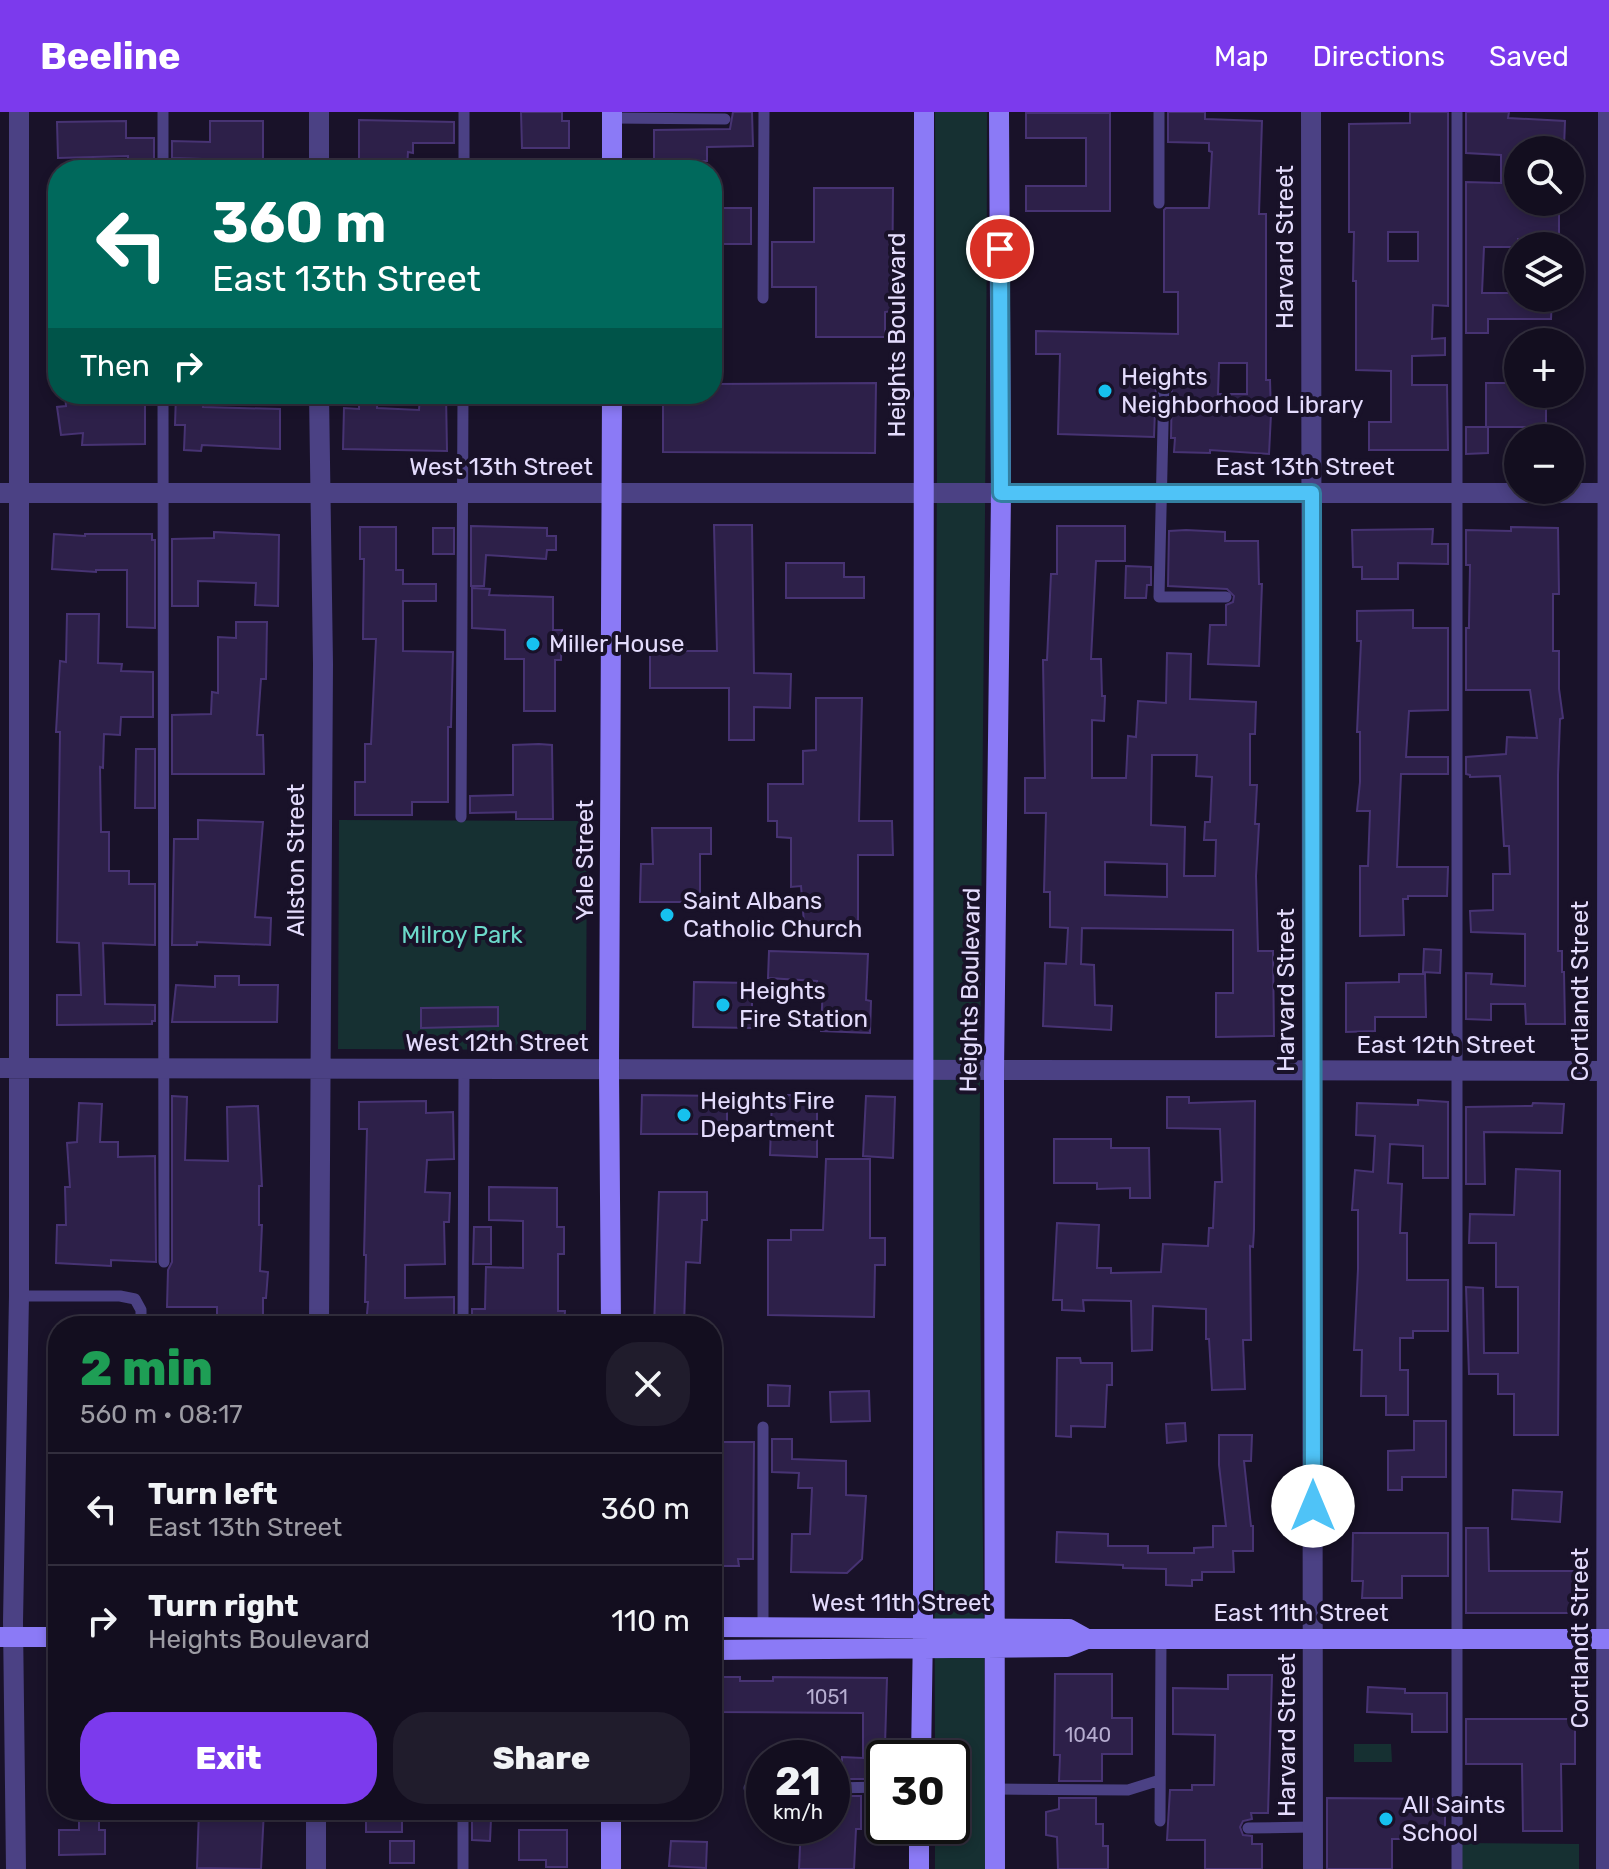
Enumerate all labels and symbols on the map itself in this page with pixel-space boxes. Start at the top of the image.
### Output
street label: Harvard Street [1271,165,1299,329]
pin [966,215,1034,283]
street label: Heights Boulevard [883,233,911,437]
place label: Heights Neighborhood Library [1121,363,1364,419]
marker: Heights Neighborhood Library [1096,382,1114,400]
street label: West 13th Street [409,453,593,481]
street label: East 13th Street [1215,453,1395,481]
place label: Miller House [549,630,684,658]
marker: Miller House [524,635,542,653]
street label: Allston Street [282,784,310,936]
street label: Yale Street [571,800,599,920]
place label: Saint Albans Catholic Church [683,887,862,943]
street label: Heights Boulevard [954,887,986,1093]
street label: Cortlandt Street [1566,901,1594,1081]
marker: Saint Albans Catholic Church [658,906,676,924]
street label: Harvard Street [1272,908,1300,1072]
park label: Milroy Park [401,921,523,949]
place label: Heights Fire Station [739,977,868,1033]
marker: Heights Fire Station [714,996,732,1014]
street label: West 12th Street [405,1029,589,1057]
street label: East 12th Street [1357,1031,1535,1059]
place label: Heights Fire Department [700,1087,835,1143]
marker: Heights Fire Department [675,1106,693,1124]
position arrow [1271,1464,1355,1548]
street label: Cortlandt Street [1566,1548,1594,1728]
street label: West 11th Street [811,1589,991,1617]
street label: East 11th Street [1213,1599,1389,1627]
street label: Harvard Street [1273,1653,1301,1817]
house number: 1051 [806,1685,848,1709]
house number: 1040 [1065,1723,1111,1747]
speed limit sign: 30 [866,1740,970,1844]
place label: All Saints School [1402,1791,1506,1847]
marker: All Saints School [1377,1810,1395,1828]

